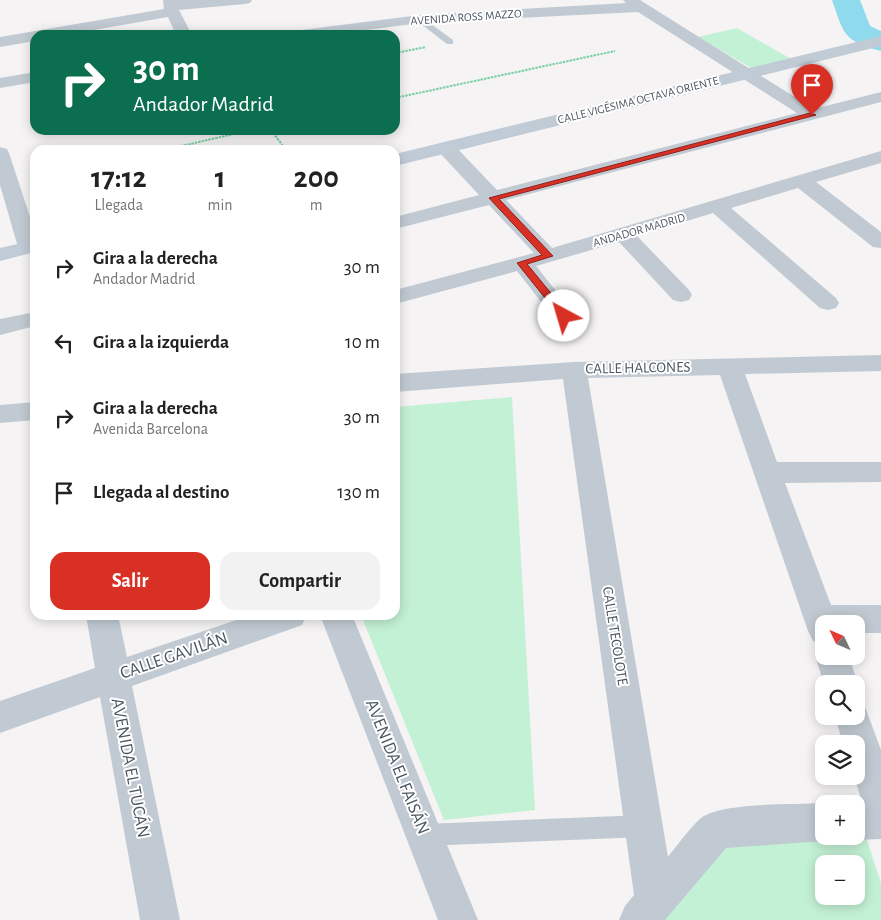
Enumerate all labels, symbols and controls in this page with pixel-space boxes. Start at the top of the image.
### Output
street label: AVENIDA ROSS MAZZO [410,7,522,27]
icon: right [50,50,115,115]
text: 30 m [133,52,200,87]
pin [791,64,833,115]
icon: arrive [798,71,826,99]
street label: CALLE VIGÉSIMA OCTAVA ORIENTE [556,73,720,126]
text: Andador Madrid [133,93,274,115]
text: 17:12 [91,163,147,193]
text: 1 [215,163,225,193]
text: 200 [294,163,339,193]
text: Llegada [95,197,143,213]
text: min [208,197,233,213]
text: m [310,197,323,213]
street label: ANDADOR MADRID [591,211,687,249]
text: Gira a la derecha [93,249,218,268]
icon: right [50,254,78,282]
text: 30 m [344,258,380,277]
text: Andador Madrid [93,271,195,287]
position arrow [537,289,589,341]
icon: left [50,329,78,357]
text: Gira a la izquierda [93,333,229,352]
text: 10 m [345,333,380,352]
street label: CALLE HALCONES [585,360,691,376]
text: Gira a la derecha [93,399,218,418]
icon: right [50,404,78,432]
text: 30 m [344,408,380,427]
text: Avenida Barcelona [93,421,208,437]
icon: arrive [50,479,78,507]
text: Llegada al destino [93,483,230,502]
text: 130 m [337,483,380,502]
button: Salir [50,552,210,610]
button: Compartir [220,552,380,610]
street label: CALLE TECOLOTE [600,586,630,686]
north arrow [815,615,865,665]
map controls [815,615,865,905]
street label: CALLE GAVILÁN [117,626,230,683]
button: search [815,675,865,725]
street label: AVENIDA EL TUCÁN [108,696,155,839]
street label: AVENIDA EL FAISÁN [362,696,435,837]
button: layers [815,735,865,785]
button: + [815,795,865,845]
button: − [815,855,865,905]

